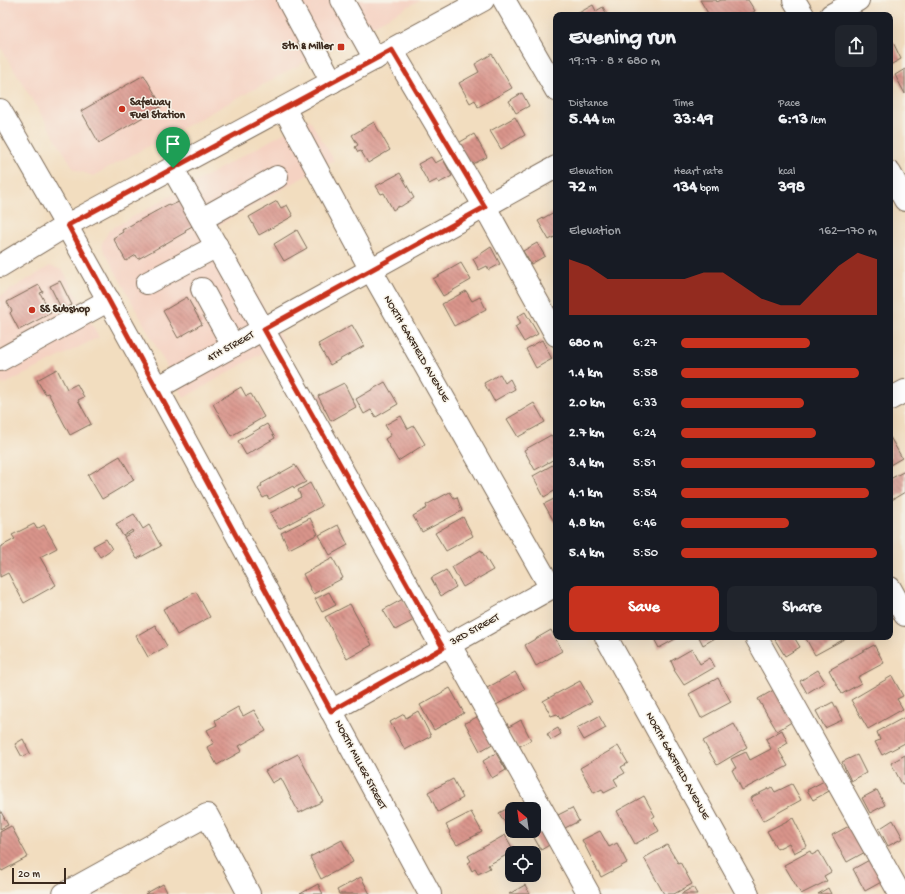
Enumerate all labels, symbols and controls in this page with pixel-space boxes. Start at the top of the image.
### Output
button: share [835,25,877,67]
text: Evening run [569,26,676,52]
place label: 5th & Miller [282,40,334,53]
marker: 5th & Miller [336,42,346,52]
text: 19:17 · 8 × 680 m [569,54,660,69]
place label: Safeway Fuel Station [129,96,186,122]
text: Distance [569,98,608,110]
text: Time [674,98,694,110]
text: Pace [778,98,800,110]
marker: Safeway Fuel Station [117,104,127,114]
text: 5.44 [569,110,599,130]
text: 33:49 [674,110,713,130]
text: 6:13 [778,110,808,130]
text: km [599,115,615,127]
text: /km [808,115,826,127]
pin [156,127,190,168]
icon: arrive [162,133,184,155]
text: Elevation [569,166,613,178]
text: Heart rate [674,166,723,178]
text: kcal [778,166,796,178]
text: 72 [569,178,586,198]
text: 134 [674,178,697,198]
text: 398 [778,178,805,198]
text: m [586,183,597,195]
text: bpm [697,183,719,195]
text: Elevation [569,224,621,239]
text: 162–170 m [819,224,877,239]
street label: NORTH GARFIELD AVENUE [381,294,452,405]
place label: SS Subshop [40,304,91,316]
marker: SS Subshop [27,305,37,315]
street label: 4TH STREET [206,329,257,365]
text: 680 m [569,336,602,351]
text: 6:27 [633,336,657,351]
text: 1.4 km [569,366,603,381]
text: 5:58 [633,366,658,381]
text: 2.0 km [569,396,605,411]
text: 6:33 [633,396,657,411]
text: 2.7 km [569,426,604,441]
text: 6:24 [633,426,656,441]
text: 3.4 km [569,456,604,471]
text: 5:51 [633,456,656,471]
text: 4.1 km [569,486,603,501]
text: 5:54 [633,486,657,501]
text: 4.8 km [569,516,604,531]
text: 6:46 [633,516,656,531]
text: 5.4 km [569,546,604,561]
text: 5:50 [633,546,658,561]
button: Save [569,586,719,632]
button: Share [727,586,877,632]
street label: 3RD STREET [447,611,502,649]
street label: NORTH GARFIELD AVENUE [643,710,712,823]
street label: NORTH MILLER STREET [331,718,389,812]
north arrow [505,802,541,838]
map controls [505,802,541,882]
button: locate [505,846,541,882]
scale bar [12,866,66,885]
text: 20 m [18,869,40,881]

